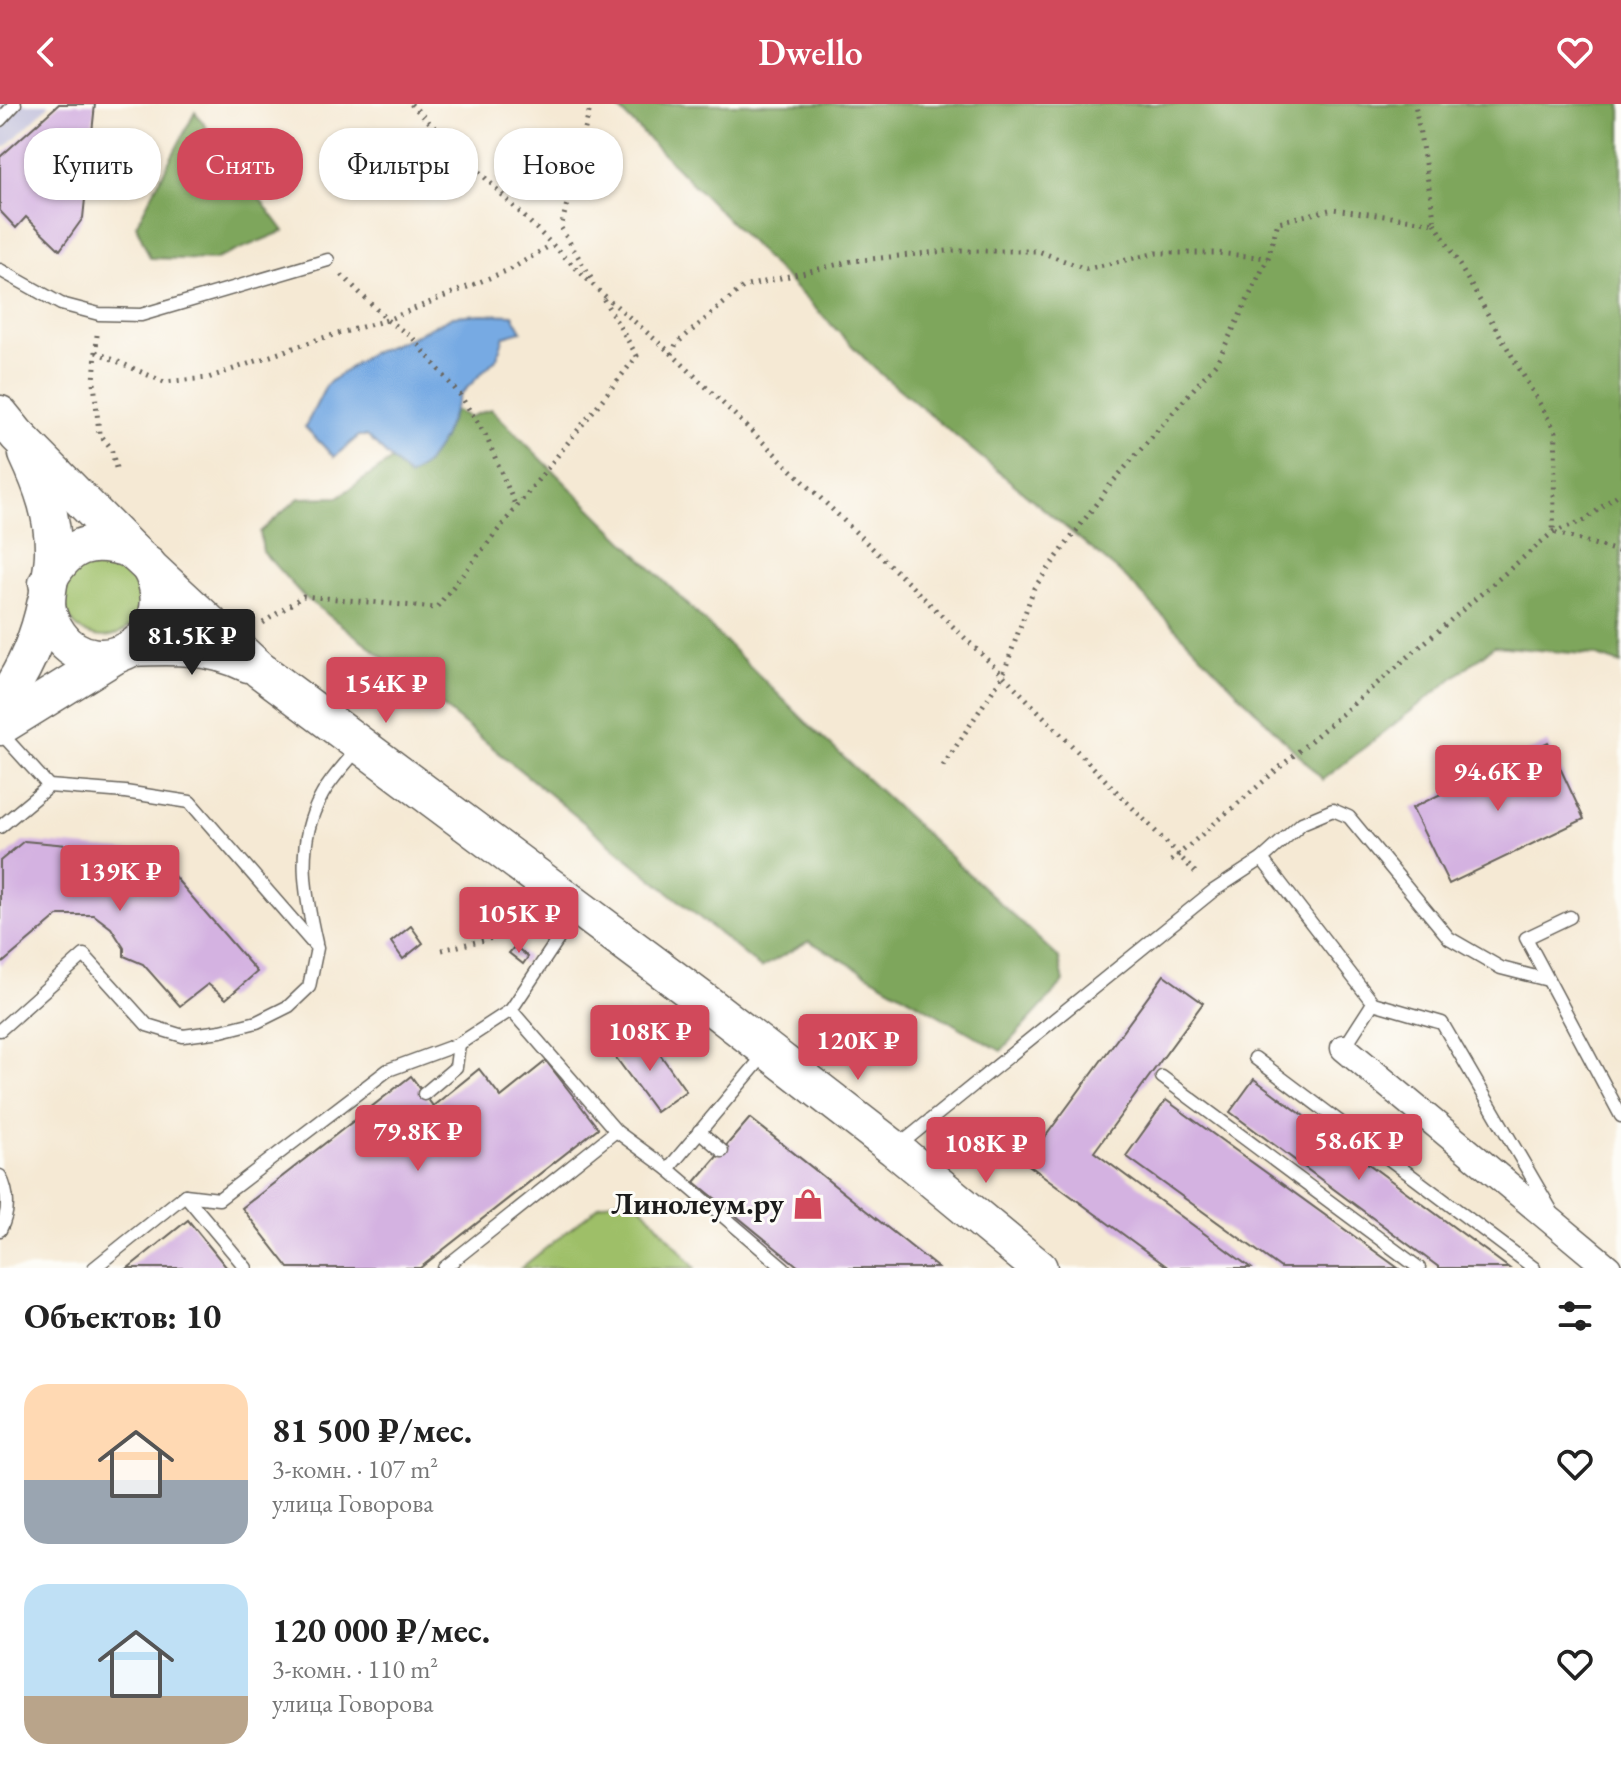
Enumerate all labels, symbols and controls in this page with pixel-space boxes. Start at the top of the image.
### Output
text: Dwello [758,29,863,76]
icon: back [24,30,68,74]
icon: heart [1553,30,1597,74]
chip: Купить [24,128,161,200]
chip: Снять [177,128,303,200]
chip: Фильтры [319,128,478,200]
chip: Новое [494,128,623,200]
pin: 81.5K ₽ [118,609,266,677]
text: 81.5K ₽ [147,618,237,652]
pin: 154K ₽ [321,657,451,725]
text: 154K ₽ [344,666,428,700]
pin: 94.6K ₽ [1424,745,1572,813]
text: 94.6K ₽ [1453,754,1543,788]
pin: 139K ₽ [55,845,185,913]
text: 139K ₽ [78,854,162,888]
pin: 105K ₽ [454,887,584,955]
text: 105K ₽ [477,896,561,930]
pin: 108K ₽ [585,1005,715,1073]
text: 108K ₽ [608,1014,692,1048]
pin: 120K ₽ [793,1014,923,1082]
text: 120K ₽ [816,1023,900,1057]
pin: 79.8K ₽ [344,1105,492,1173]
text: 79.8K ₽ [373,1114,463,1148]
pin: 58.6K ₽ [1285,1114,1433,1182]
pin: 108K ₽ [921,1117,1051,1185]
text: 58.6K ₽ [1314,1123,1404,1157]
text: 108K ₽ [944,1126,1028,1160]
place label: Линолеум.ру [611,1184,785,1223]
shop icon: Линолеум.ру [791,1187,825,1221]
text: Объектов: 10 [24,1294,221,1338]
icon: filters [1553,1294,1597,1338]
text: 81 500 ₽/мес. [272,1408,472,1452]
icon: home [88,1416,184,1512]
icon: heart [1553,1442,1597,1486]
text: 3-комн. · 107 m² [272,1452,438,1486]
text: улица Говорова [272,1486,434,1520]
text: 120 000 ₽/мес. [272,1608,490,1652]
icon: home [88,1616,184,1712]
icon: heart [1553,1642,1597,1686]
text: 3-комн. · 110 m² [272,1652,438,1686]
text: улица Говорова [272,1686,434,1720]

